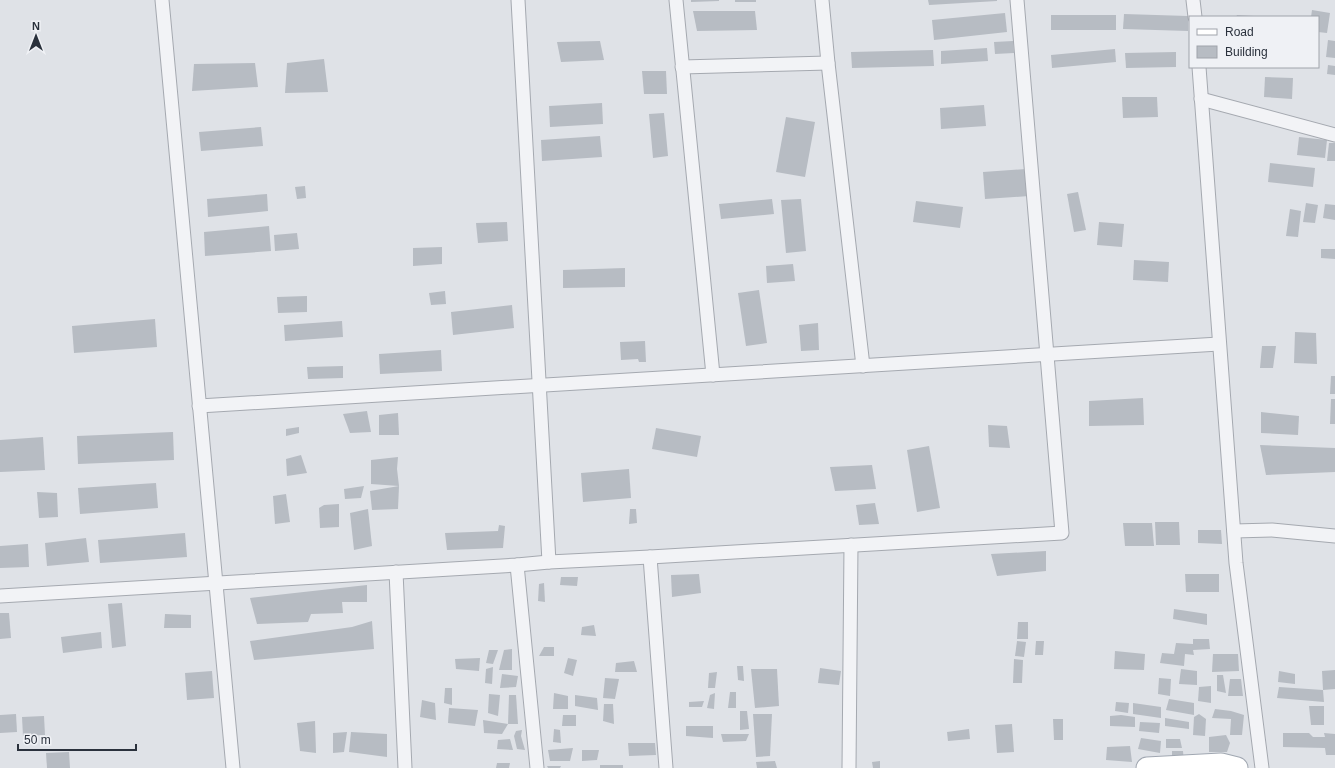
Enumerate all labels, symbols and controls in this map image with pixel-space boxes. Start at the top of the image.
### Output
north arrow [16,16,56,56]
legend [1189,16,1319,68]
text: N [32,20,40,32]
text: Road [1225,25,1254,39]
text: Building [1225,45,1268,59]
scale bar [18,726,136,752]
text: 50 m [24,733,51,747]

